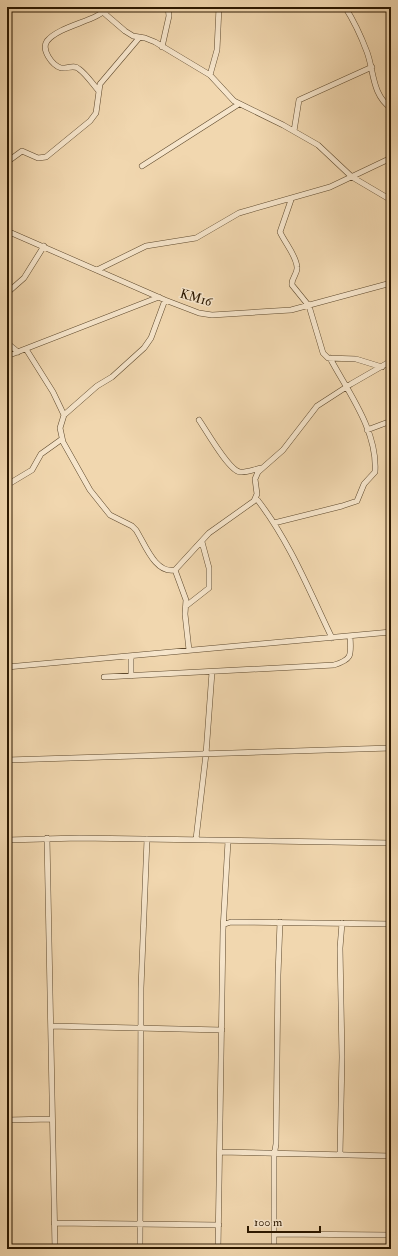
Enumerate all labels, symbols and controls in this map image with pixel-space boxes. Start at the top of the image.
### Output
street label: KM16 [178,286,215,311]
scale bar [248,1208,320,1234]
text: 100 m [254,1215,283,1230]

